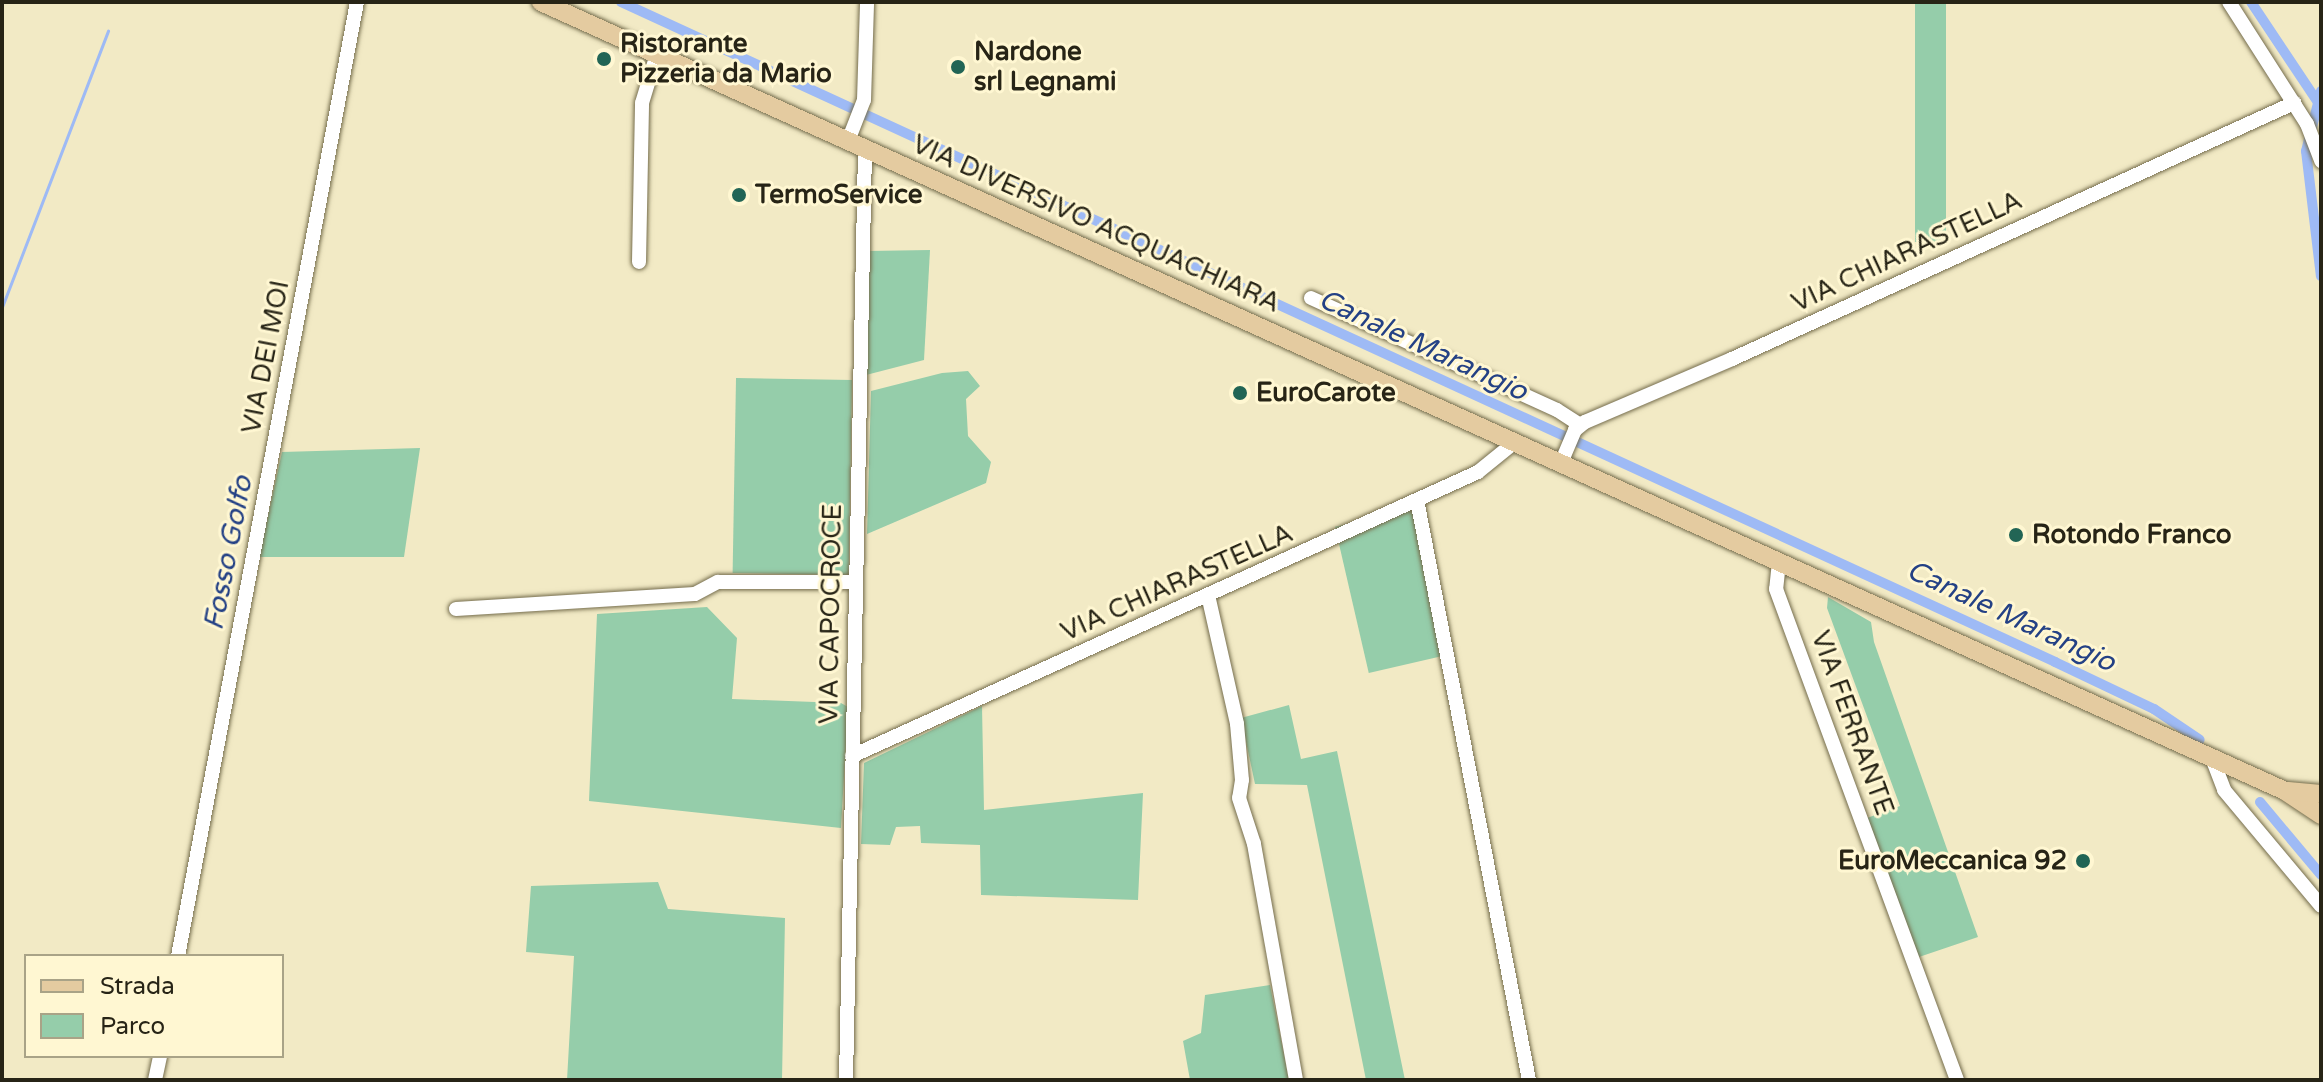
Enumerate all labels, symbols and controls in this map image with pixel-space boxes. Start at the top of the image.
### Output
place label: Ristorante Pizzeria da Mario [620,28,832,90]
place label: Nardone srl Legnami [974,36,1117,98]
marker: Ristorante Pizzeria da Mario [595,50,613,68]
marker: Nardone srl Legnami [949,58,967,76]
street label: VIA DIVERSIVO ACQUACHIARA [907,129,1285,319]
place label: TermoService [755,179,923,211]
street label: VIA CHIARASTELLA [1787,185,2027,319]
marker: TermoService [730,186,748,204]
street label: VIA DEI MOI [236,278,296,436]
water label: Canale Marangio [1313,282,1533,408]
place label: EuroCarote [1256,377,1396,409]
marker: EuroCarote [1231,384,1249,402]
water label: Fosso Golfo [197,473,259,633]
street label: VIA CAPOCROCE [813,504,849,724]
street label: VIA CHIARASTELLA [1056,518,1298,648]
place label: Rotondo Franco [2032,519,2232,551]
marker: Rotondo Franco [2007,526,2025,544]
water label: Canale Marangio [1901,553,2121,679]
street label: VIA FERRANTE [1804,627,1900,819]
place label: EuroMeccanica 92 [1838,845,2067,877]
marker: EuroMeccanica 92 [2074,852,2092,870]
legend [24,954,284,1058]
text: Strada [100,972,175,1001]
text: Parco [100,1012,165,1041]

